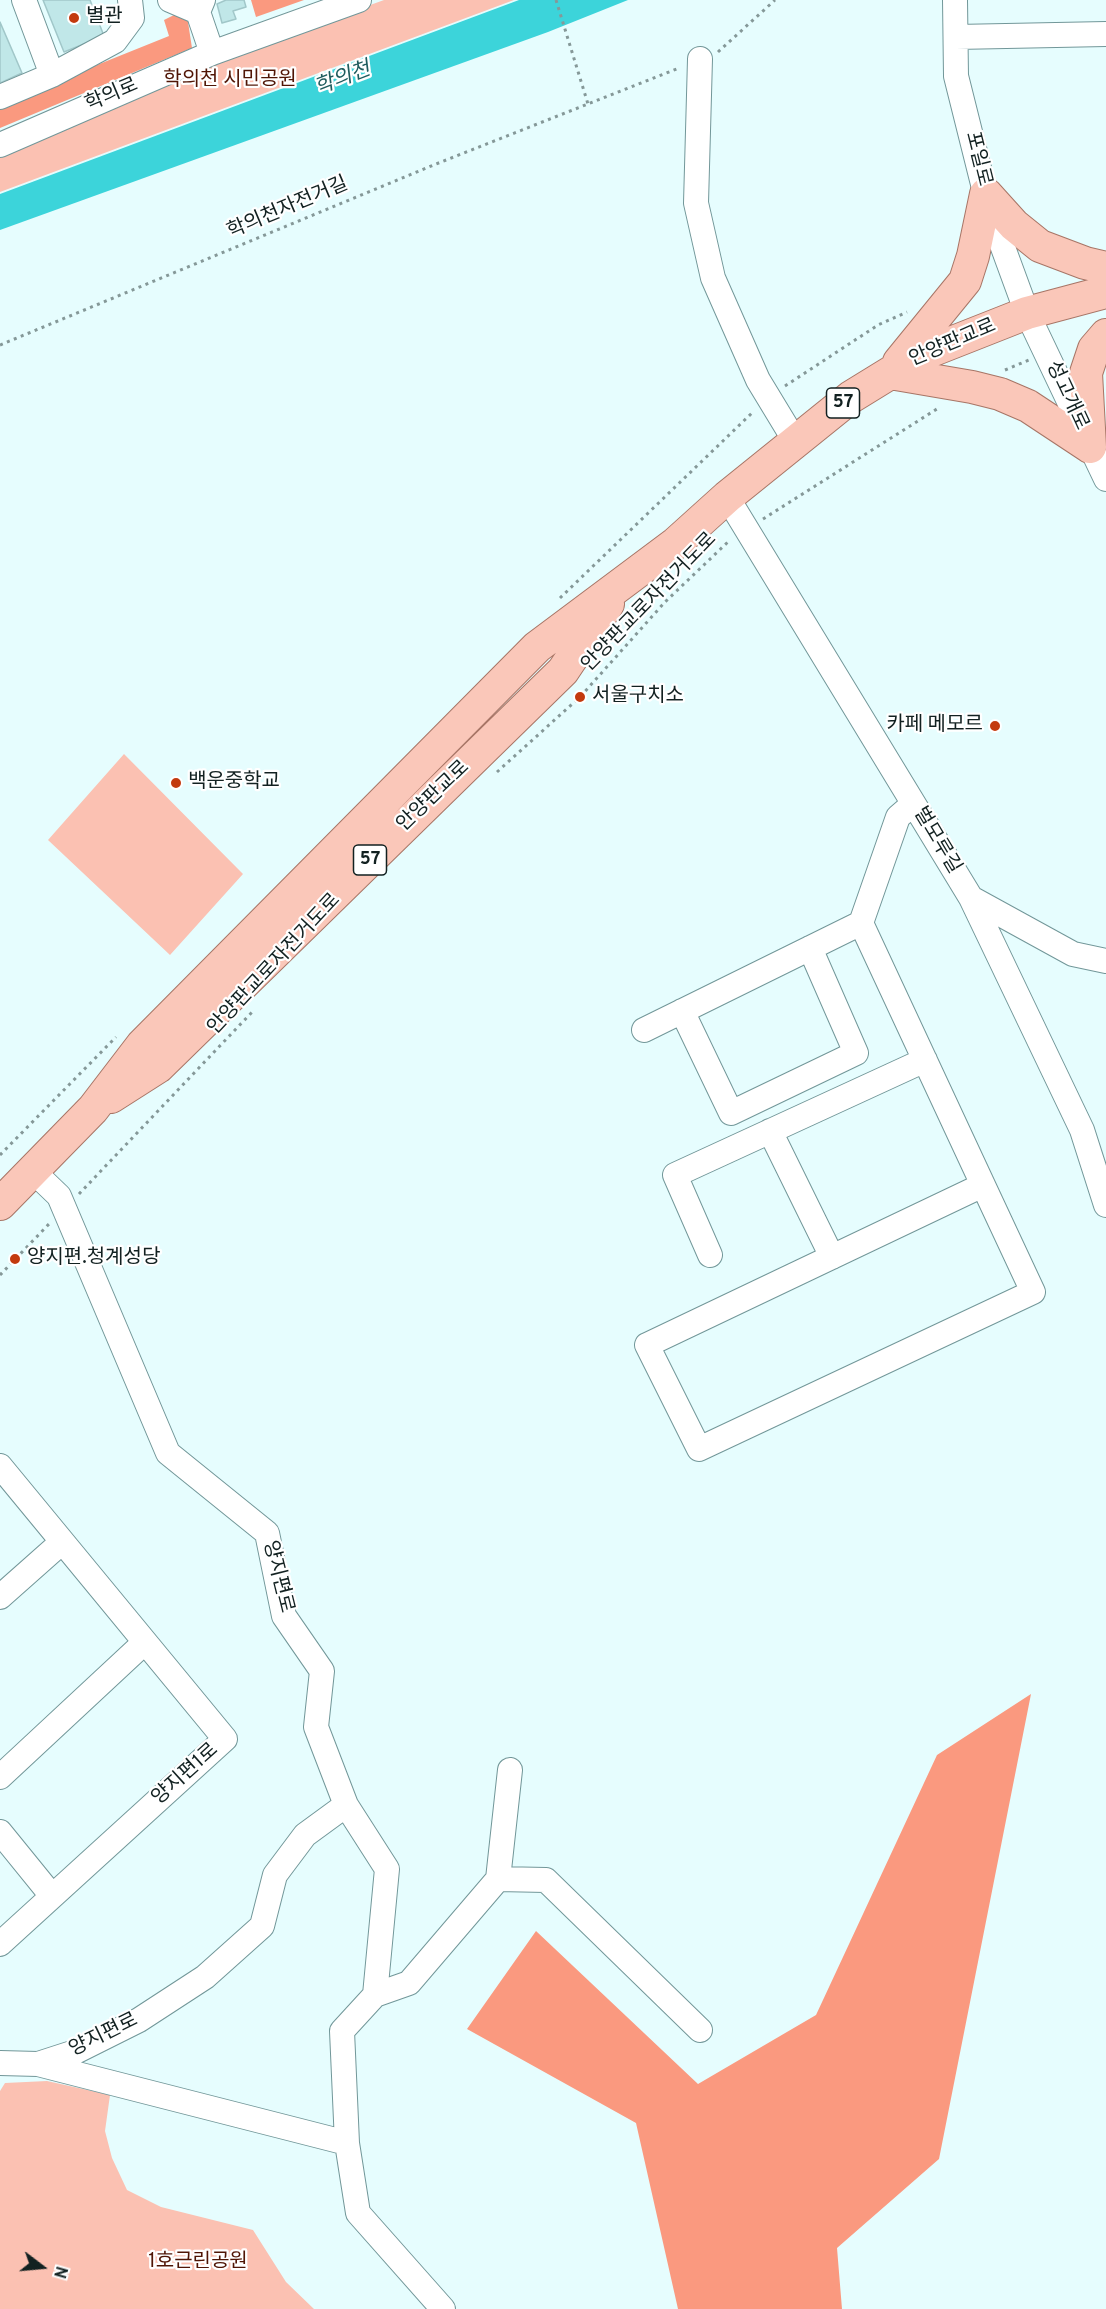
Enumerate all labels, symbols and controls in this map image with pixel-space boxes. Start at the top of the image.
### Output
place label: 별관 [86,6,123,30]
marker: 별관 [67,11,81,25]
water label: 학의천 [311,58,375,102]
park label: 학의천 시민공원 [163,69,297,93]
street label: 학의로 [82,74,142,118]
street label: 포일로 [959,129,995,189]
street label: 학의천자전거길 [224,173,352,245]
street label: 안양판교로 [906,315,1000,373]
street label: 성고개로 [1040,358,1092,434]
road number: 57 [826,388,860,418]
street label: 안양판교로자전거도로 [577,528,723,678]
place label: 서울구치소 [592,685,684,709]
marker: 서울구치소 [573,690,587,704]
place label: 카페 메모르 [886,714,983,738]
marker: 카페 메모르 [988,719,1002,733]
street label: 안양판교로 [393,756,475,838]
place label: 백운중학교 [188,771,280,795]
marker: 백운중학교 [169,776,183,790]
street label: 벌모루길 [907,803,965,879]
road number: 57 [354,845,386,875]
street label: 안양판교로자전거도로 [203,890,347,1040]
place label: 양지편.청계성당 [27,1247,160,1271]
marker: 양지편.청계성당 [8,1252,22,1266]
street label: 양지편로 [256,1538,298,1616]
street label: 양지편1로 [148,1739,224,1811]
street label: 양지편로 [66,2009,142,2063]
north arrow [12,2237,72,2297]
park label: 1호근린공원 [148,2251,248,2275]
text: N [48,2264,71,2280]

